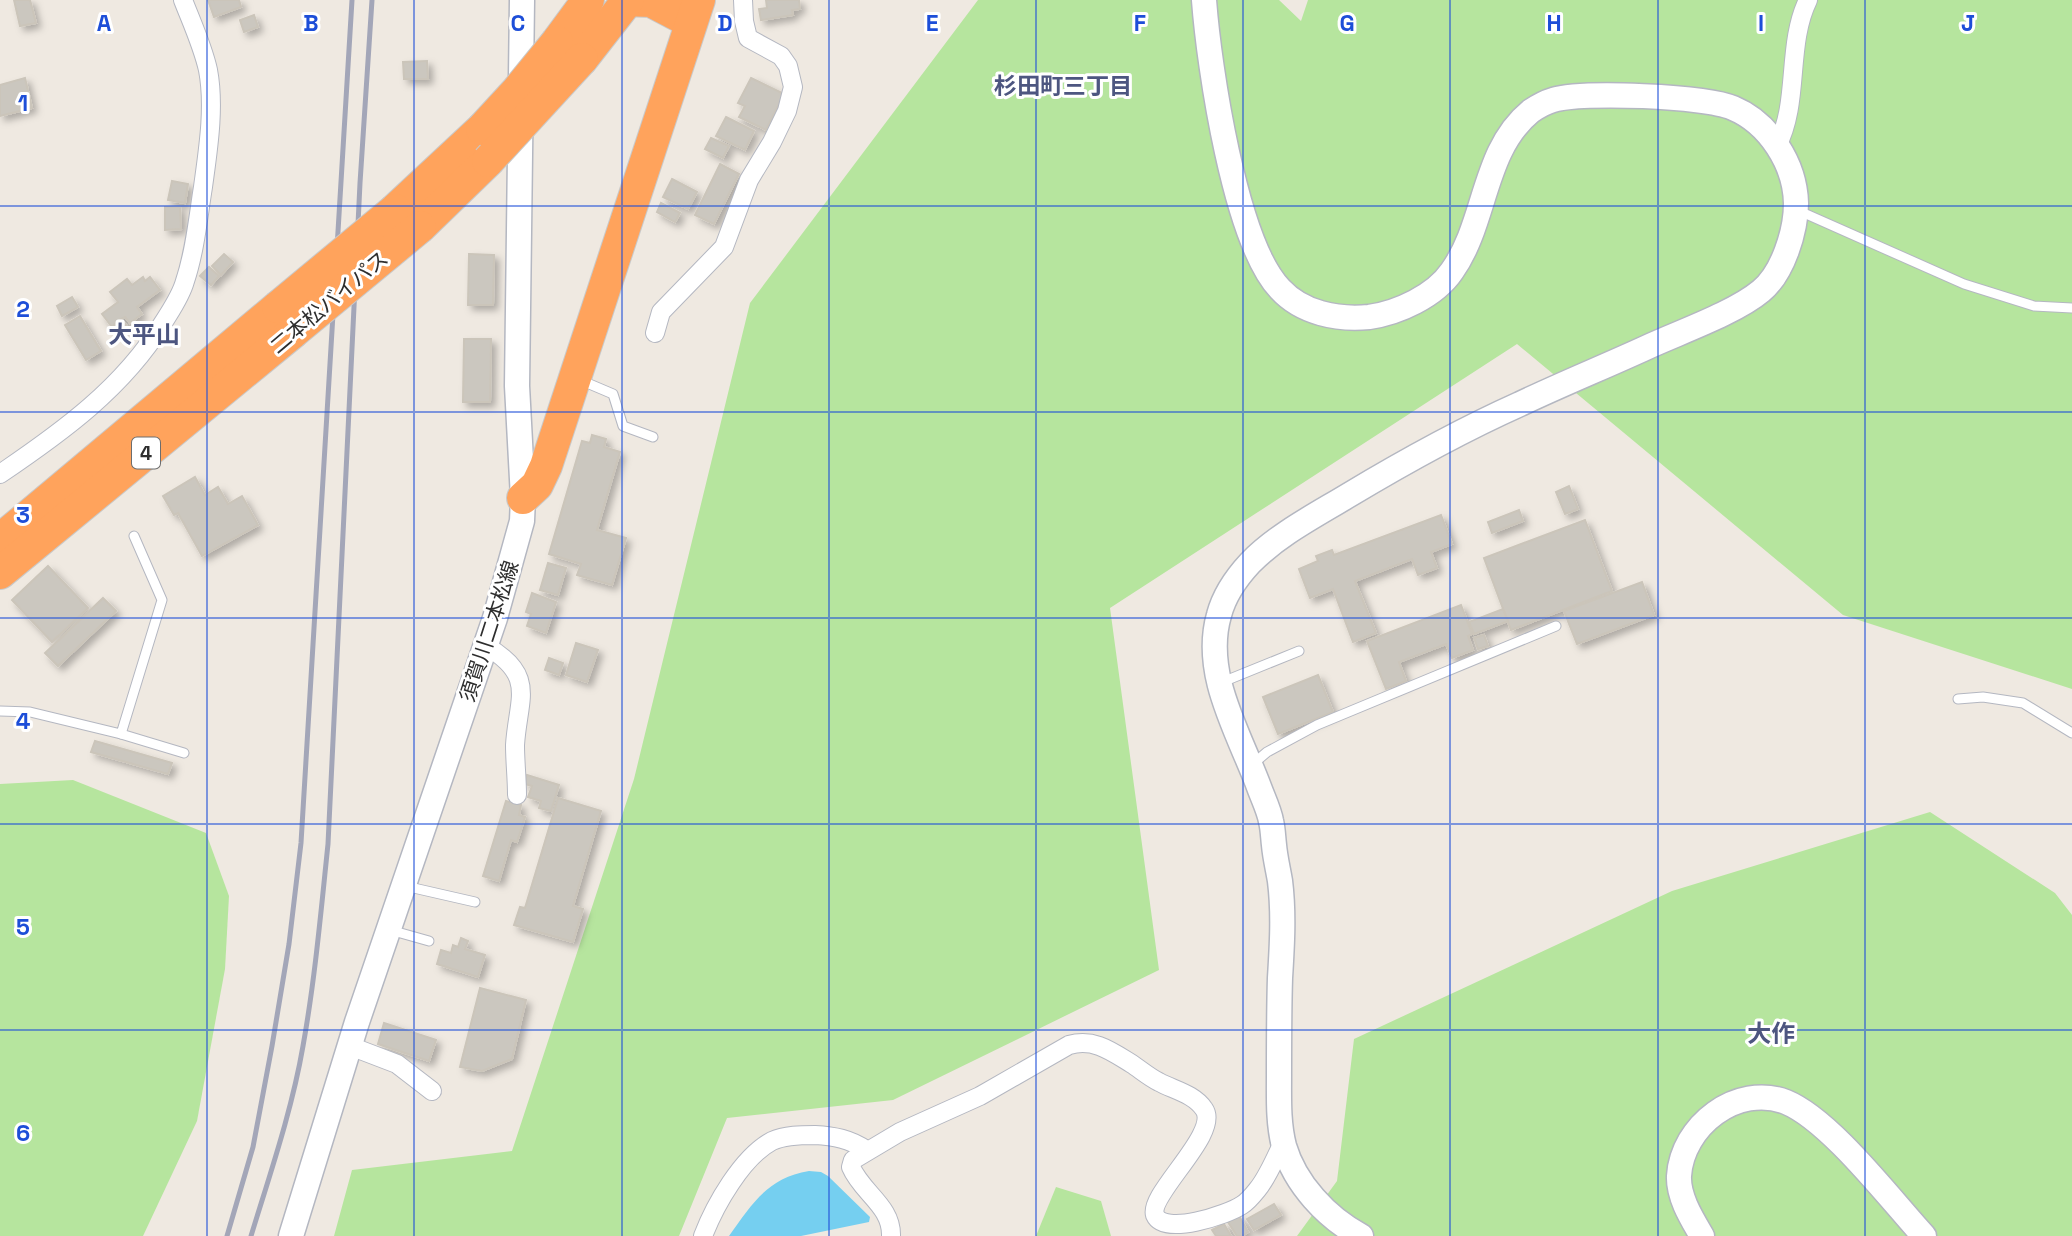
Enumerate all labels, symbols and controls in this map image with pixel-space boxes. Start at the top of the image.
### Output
text: A [97,8,112,38]
text: B [303,8,319,38]
text: C [511,8,525,38]
text: D [717,8,733,38]
text: E [926,8,938,38]
text: F [1134,8,1146,38]
text: G [1339,8,1355,38]
text: H [1546,8,1562,38]
text: I [1758,8,1764,38]
text: J [1961,8,1975,38]
district label: 杉田町三丁目 [994,71,1132,101]
text: 1 [18,88,28,118]
street label: 二本松バイパス [264,245,394,359]
text: 2 [16,294,30,324]
district label: 大平山 [108,319,180,350]
road number: 4 [132,437,160,468]
text: 3 [16,500,30,530]
street label: 須賀川二本松線 [453,557,525,705]
text: 4 [16,706,31,736]
text: 5 [16,912,30,942]
district label: 大作 [1747,1018,1795,1049]
text: 6 [16,1118,30,1148]

